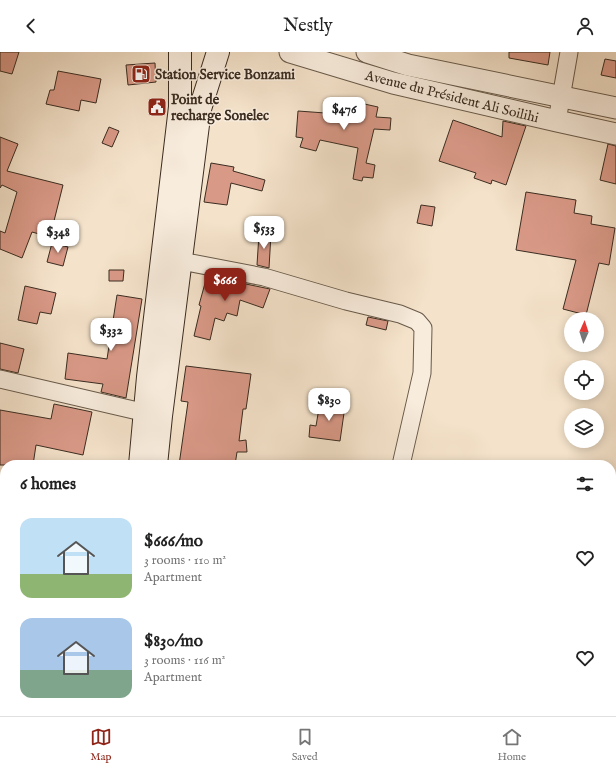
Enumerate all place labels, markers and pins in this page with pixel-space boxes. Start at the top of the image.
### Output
fuel station icon: Station Service Bonzami [130,63,152,85]
place label: Station Service Bonzami [155,66,295,84]
place label: Point de recharge Sonelec [171,91,269,125]
public building icon: Point de recharge Sonelec [146,96,168,118]
pin: $476 [320,97,368,131]
pin: $533 [240,216,288,250]
pin: $348 [34,220,82,254]
pin: $666 [201,268,249,302]
pin: $332 [87,318,135,352]
pin: $830 [305,388,353,422]

